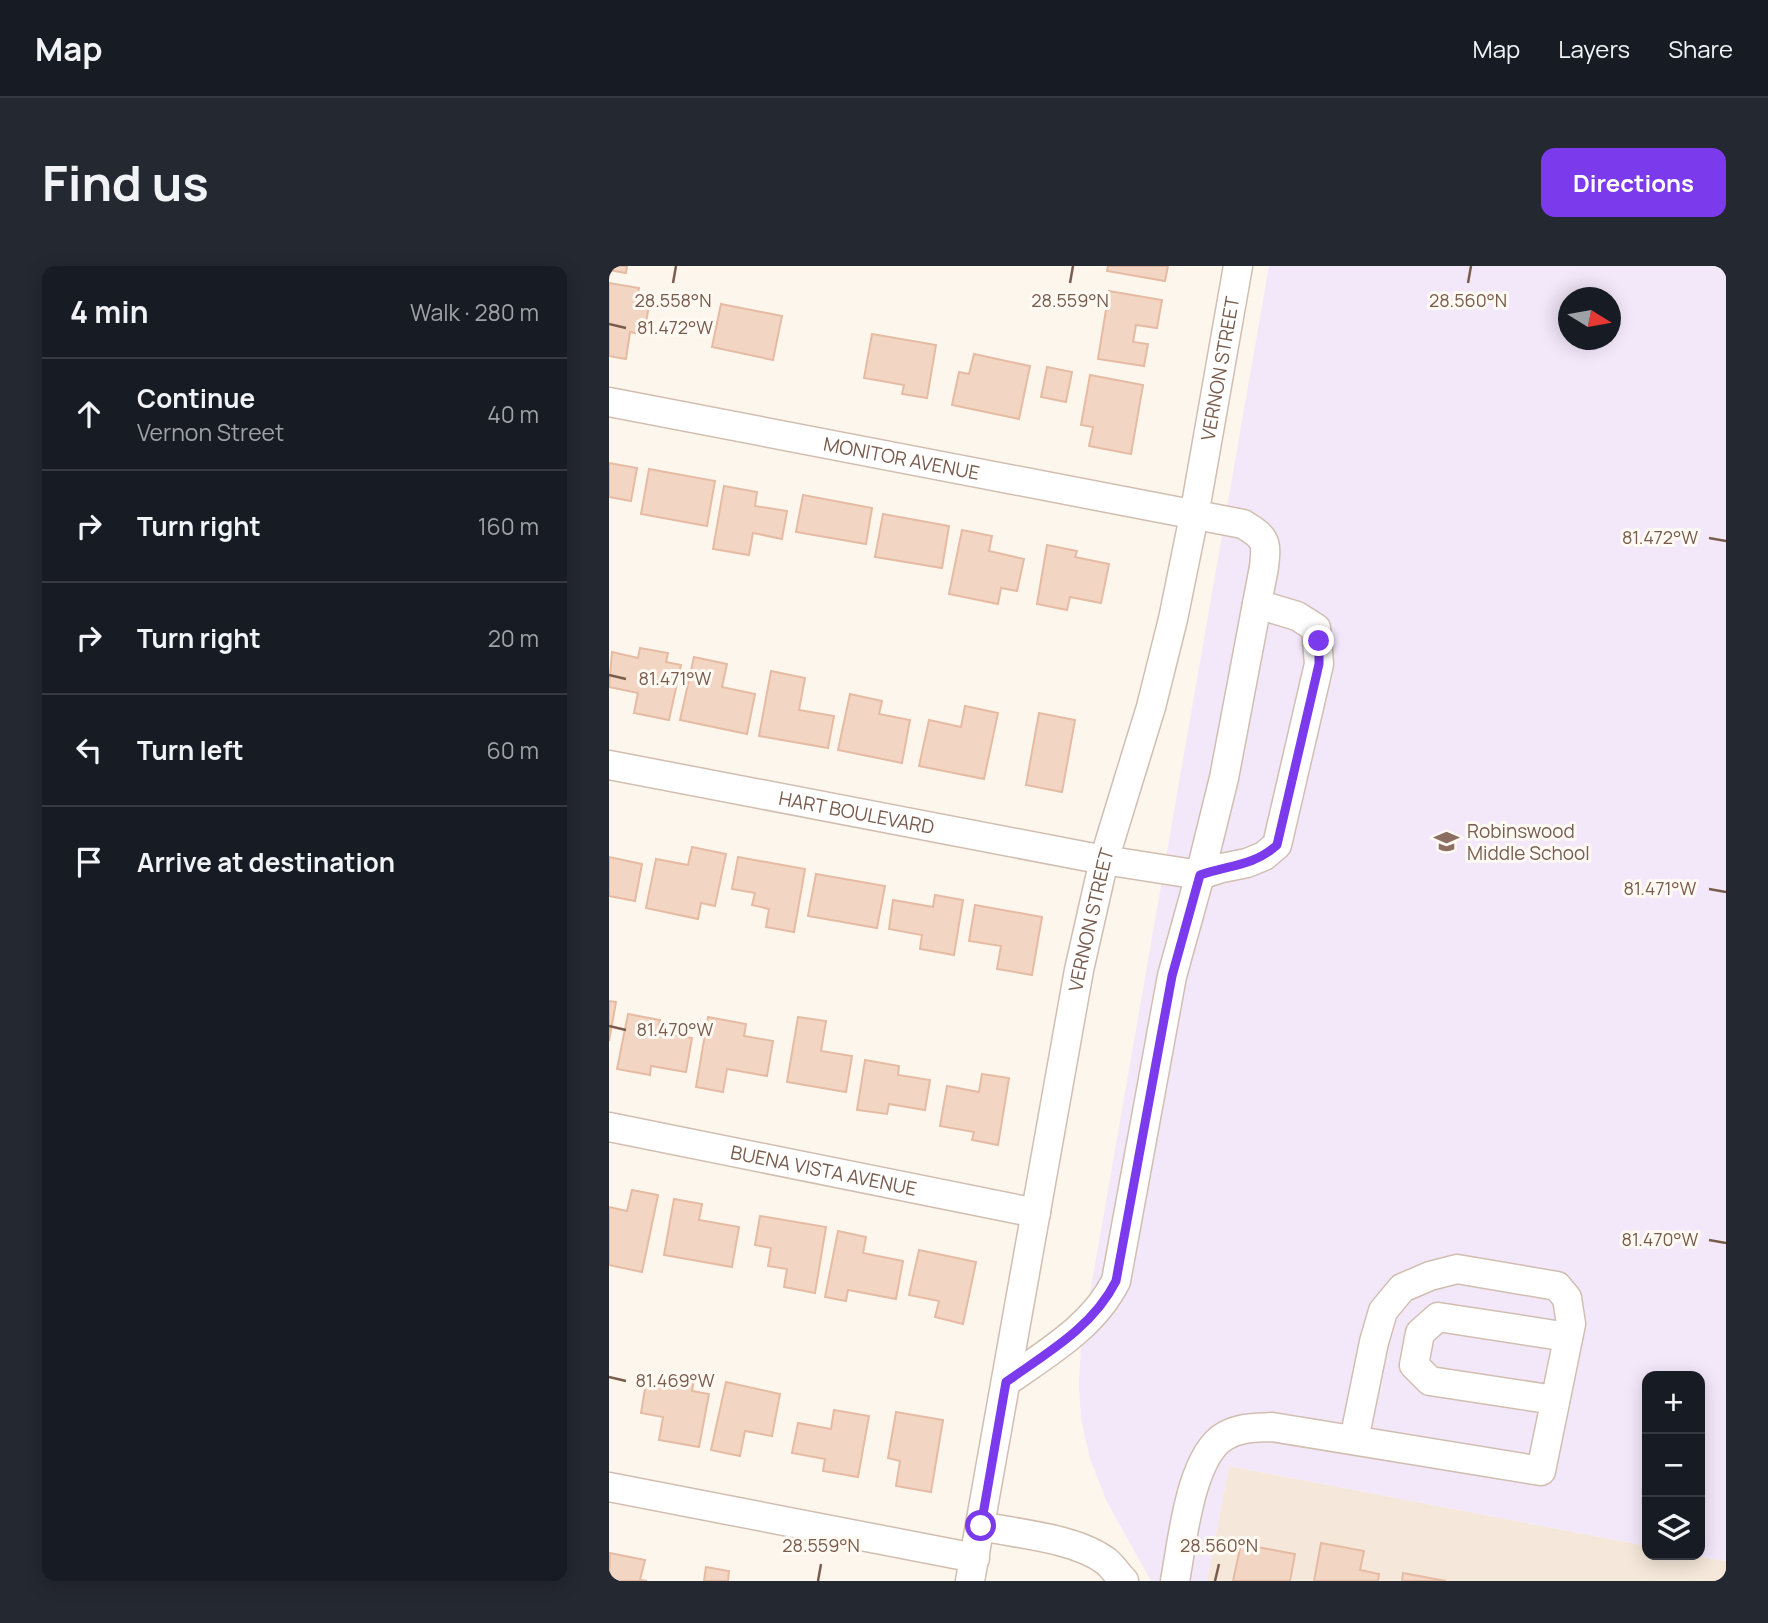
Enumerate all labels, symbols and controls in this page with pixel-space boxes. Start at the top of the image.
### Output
text: Map [35,26,103,71]
text: Map [1473,32,1520,65]
text: Layers [1558,32,1630,65]
text: Share [1668,32,1733,65]
button: Directions [1541,148,1726,217]
text: Find us [42,149,209,216]
north arrow [1558,287,1621,350]
text: 28.558°N [635,288,711,312]
text: 28.559°N [1031,288,1109,312]
text: 28.560°N [1429,288,1507,312]
text: 4 min [70,291,148,332]
street label: VERNON STREET [1194,294,1246,443]
text: Walk · 280 m [410,296,539,328]
text: 81.472°W [637,315,713,339]
text: Continue [137,380,255,416]
icon: ahead [70,395,108,433]
text: 40 m [487,398,539,430]
text: Vernon Street [137,416,284,448]
street label: MONITOR AVENUE [821,431,982,486]
icon: right [70,507,108,545]
text: Turn right [137,508,261,544]
text: 160 m [478,510,539,542]
text: 81.472°W [1622,525,1698,549]
icon: right [70,619,108,657]
text: Turn right [137,620,261,656]
text: 20 m [488,622,539,654]
route end [1303,625,1334,656]
text: 81.471°W [639,666,712,690]
icon: left [70,731,108,769]
text: Turn left [137,732,244,768]
text: 60 m [487,734,539,766]
street label: HART BOULEVARD [777,785,936,840]
place label: Robinswood Middle School [1467,818,1590,866]
school or university icon: Robinswood Middle School [1433,828,1461,856]
icon: arrive [70,843,108,881]
text: Arrive at destination [137,844,395,880]
street label: VERNON STREET [1062,845,1120,994]
text: 81.471°W [1624,876,1697,900]
text: 81.470°W [637,1017,714,1041]
street label: BUENA VISTA AVENUE [728,1139,919,1202]
text: 81.470°W [1622,1227,1699,1251]
text: 81.469°W [635,1368,715,1392]
map controls [1642,1371,1705,1560]
button: + [1642,1371,1705,1434]
button: − [1642,1434,1705,1497]
button: layers [1642,1497,1705,1560]
route start [965,1510,996,1541]
text: 28.559°N [782,1533,860,1557]
text: 28.560°N [1180,1533,1258,1557]

